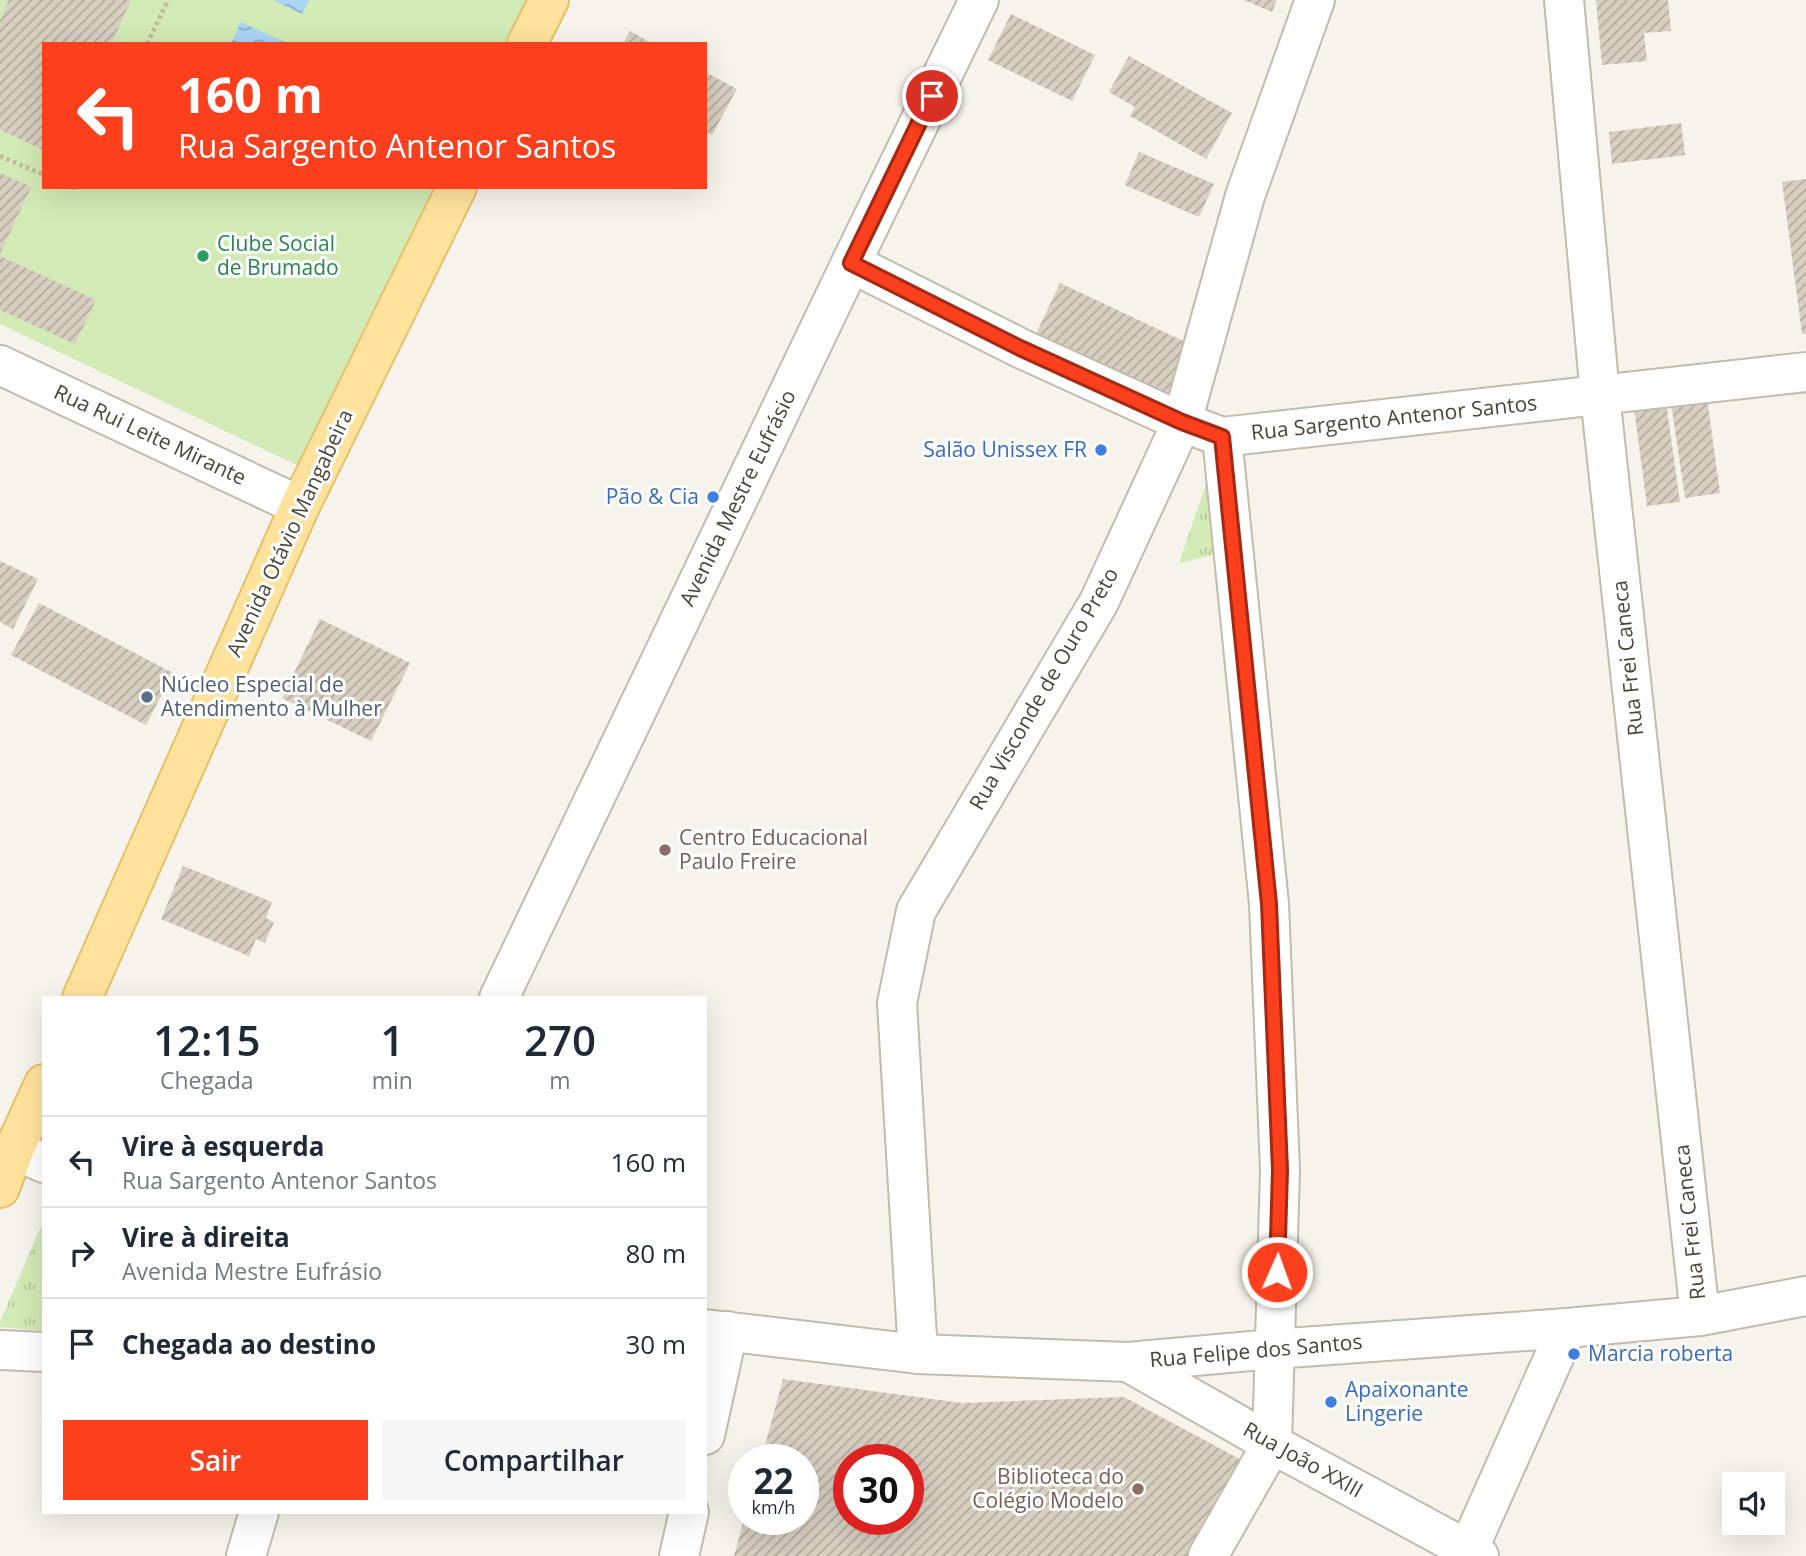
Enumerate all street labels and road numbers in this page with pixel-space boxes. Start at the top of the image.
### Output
street label: Rua Rui Leite Mirante [50,377,251,491]
street label: Avenida Mestre Eufrásio [672,385,802,610]
street label: Rua Sargento Antenor Santos [1249,388,1538,446]
street label: Avenida Otávio Mangabeira [219,404,359,661]
street label: Rua Visconde de Ouro Preto [962,562,1124,815]
street label: Rua Frei Caneca [1605,579,1649,737]
street label: Rua Frei Caneca [1667,1143,1711,1301]
street label: Rua Felipe dos Santos [1148,1327,1363,1373]
street label: Rua João XXIII [1239,1415,1368,1504]

